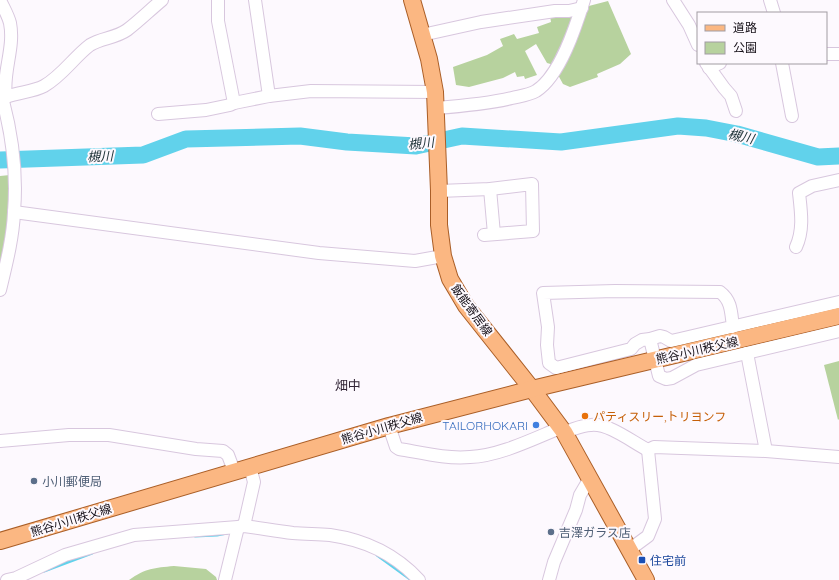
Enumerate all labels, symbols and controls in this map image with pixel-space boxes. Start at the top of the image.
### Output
legend [697,12,827,64]
text: 道路 [733,20,757,35]
text: 公園 [733,40,757,55]
water label: 槻川 [727,125,757,147]
water label: 槻川 [407,133,437,152]
water label: 槻川 [87,147,115,164]
street label: 飯能寄居線 [448,281,496,339]
street label: 熊谷小川秩父線 [654,333,740,367]
district label: 畑中 [335,377,361,393]
street label: 熊谷小川秩父線 [340,409,424,447]
place label: パティスリー,トリヨンフ [593,409,726,424]
marker: パティスリー,トリヨンフ [580,411,590,421]
place label: TAILORHOKARI [442,418,528,433]
marker: TAILORHOKARI [531,420,541,430]
place label: 小川郵便局 [42,474,102,489]
marker: 小川郵便局 [29,476,39,486]
street label: 熊谷小川秩父線 [29,501,113,539]
place label: 吉澤ガラス店 [559,525,631,540]
marker: 吉澤ガラス店 [546,527,556,537]
place label: 住宅前 [650,553,686,568]
marker: 住宅前 [637,555,647,565]

